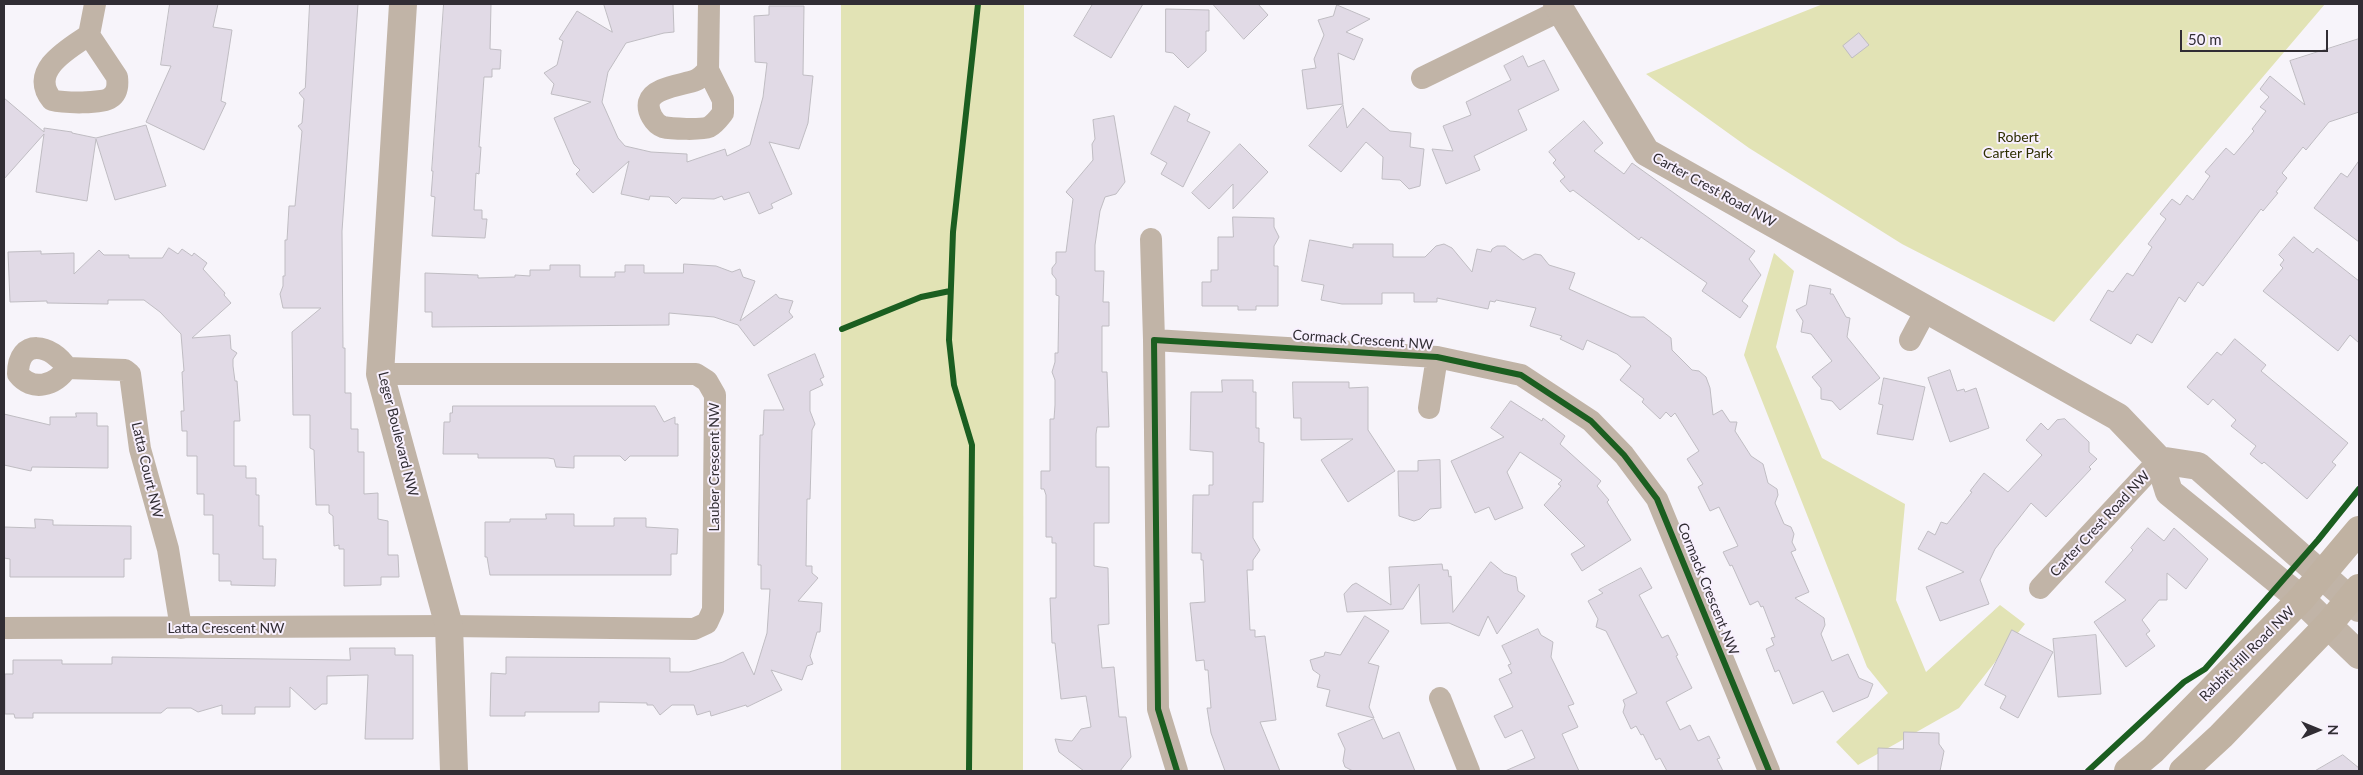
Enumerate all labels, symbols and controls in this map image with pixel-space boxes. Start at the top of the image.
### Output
scale bar [2183,20,2330,52]
text: 50 m [2188,30,2222,48]
park label: Robert Carter Park [1983,129,2053,162]
street label: Carter Crest Road NW [1649,149,1779,231]
street label: Cormack Crescent NW [1292,327,1434,353]
street label: Leger Boulevard NW [374,370,422,498]
street label: Lauber Crescent NW [706,403,722,531]
street label: Latta Court NW [128,420,166,520]
street label: Carter Crest Road NW [2047,468,2153,580]
street label: Cormack Crescent NW [1674,520,1742,658]
street label: Rabbit Hill Road NW [2196,603,2298,705]
street label: Latta Crescent NW [167,620,285,636]
north arrow [2293,705,2343,755]
text: N [2325,725,2342,735]

